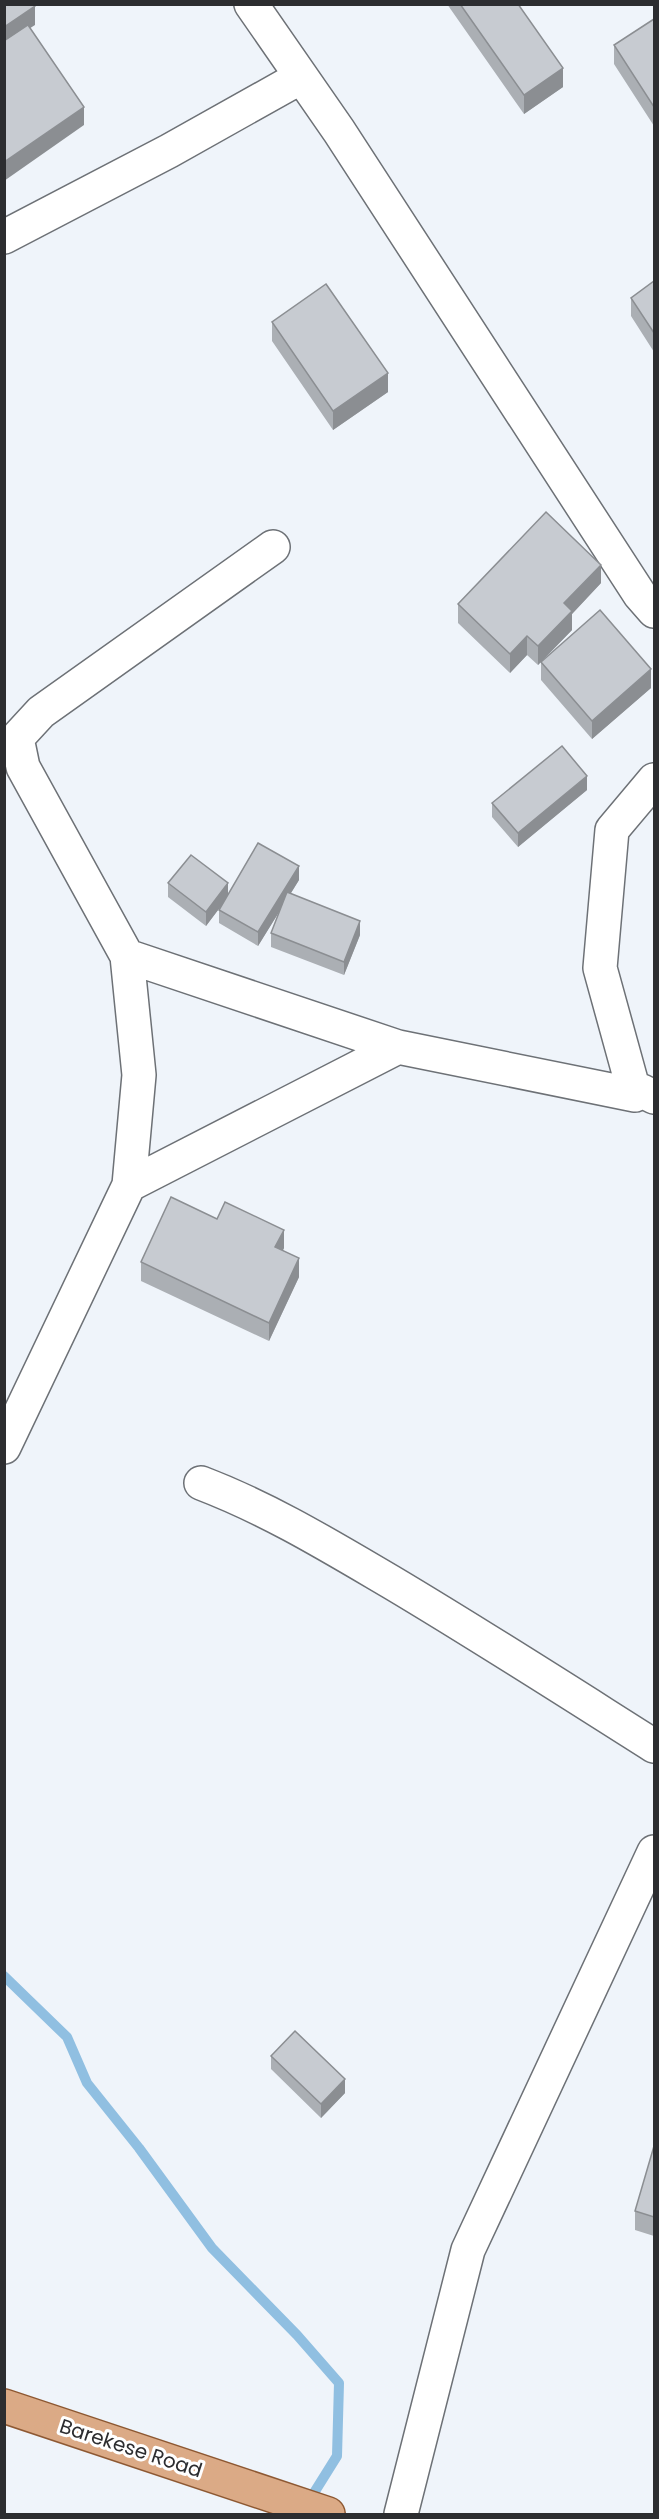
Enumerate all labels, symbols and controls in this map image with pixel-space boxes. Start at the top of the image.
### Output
street label: Barekese Road [56,2412,206,2484]

